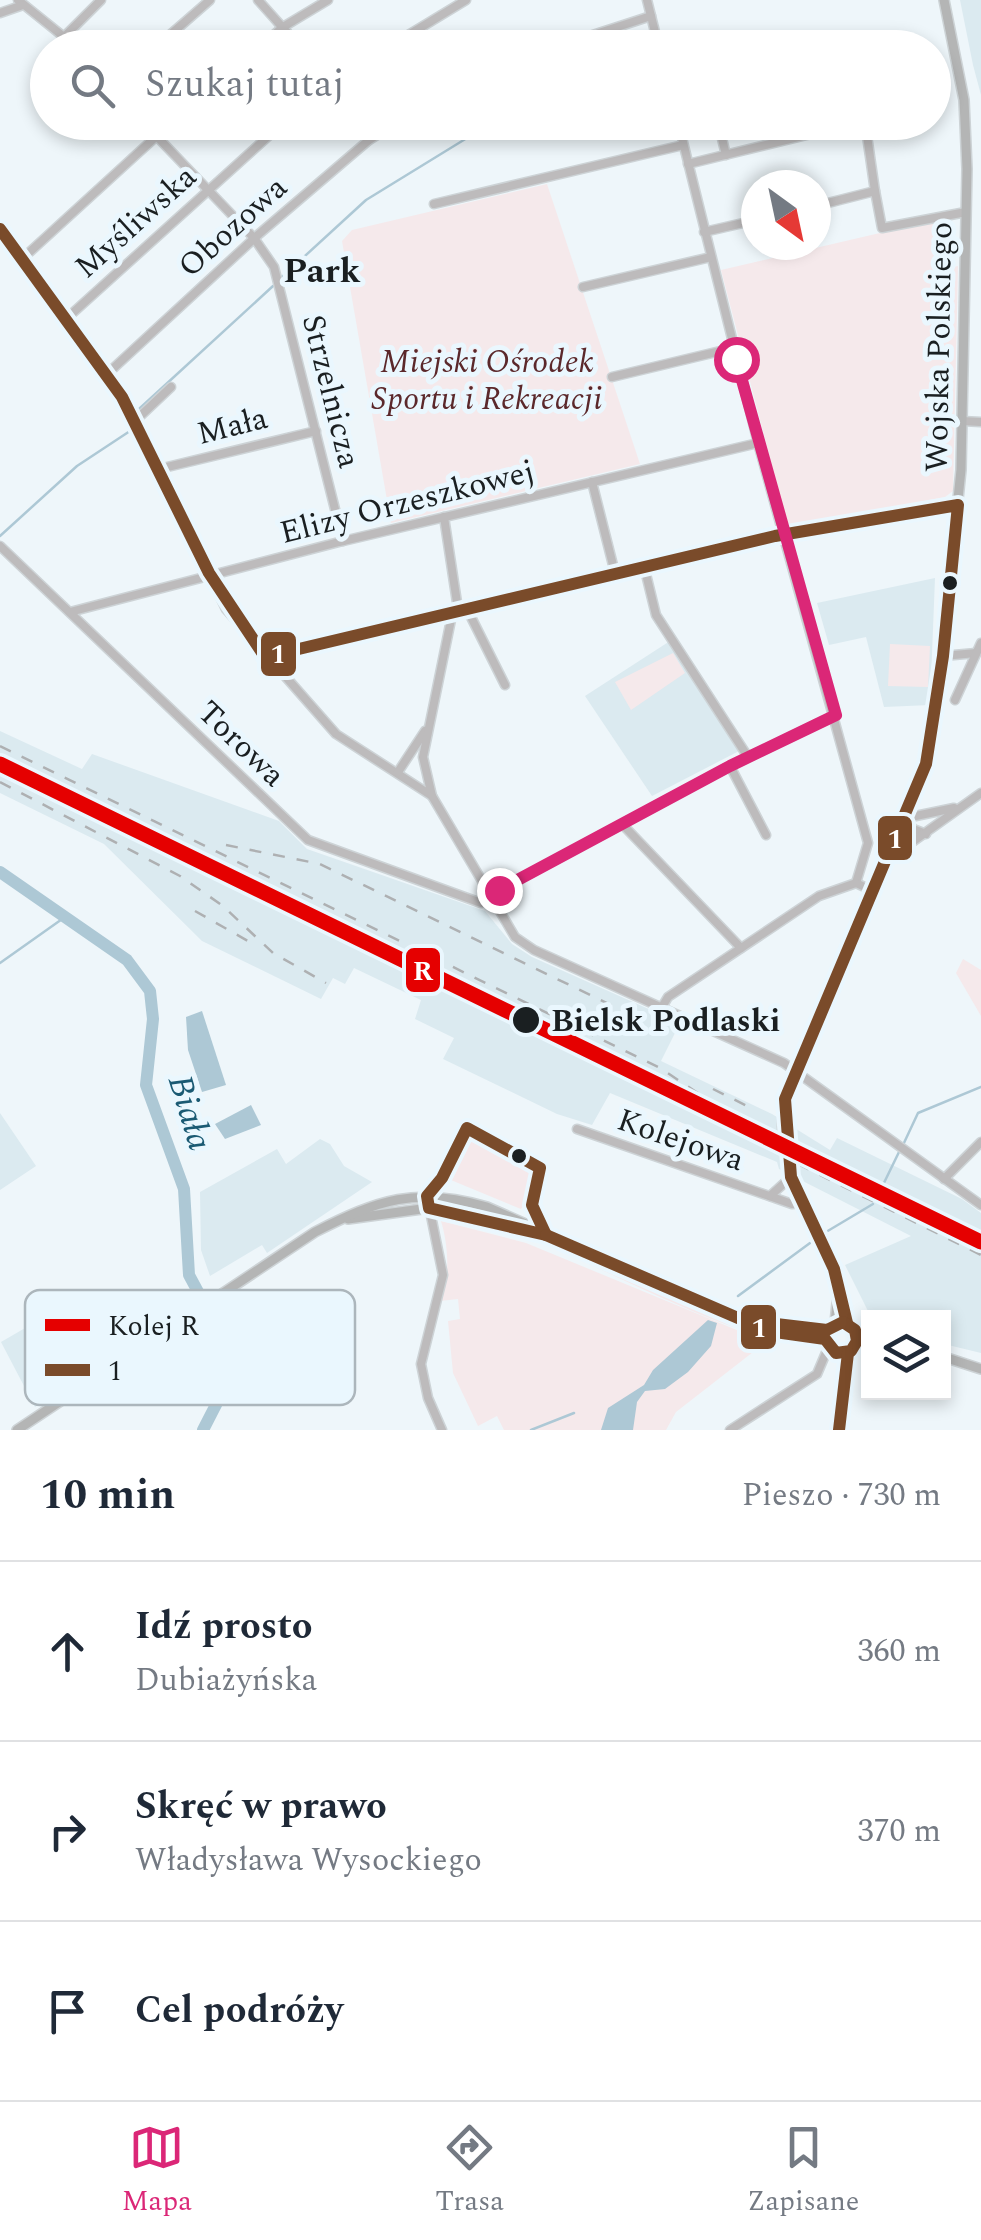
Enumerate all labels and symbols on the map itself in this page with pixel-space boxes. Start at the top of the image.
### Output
street label: Myśliwska [64,153,208,291]
street label: Obozowa [167,164,299,290]
north arrow [741,170,831,260]
street label: Wojska Polskiego [913,221,966,473]
district label: Park [283,245,361,298]
street label: Strzelnicza [288,309,373,474]
route start [714,337,760,383]
park label: Miejski Ośrodek Sportu i Rekreacji [371,338,603,424]
street label: Mała [192,394,273,459]
street label: Elizy Orzeszkowej [275,447,540,558]
unlabelled marker [940,573,960,593]
line badge: 1 [259,630,298,678]
text: 1 [270,633,286,676]
street label: Torowa [185,689,297,799]
line badge: 1 [876,814,914,862]
text: 1 [887,818,903,861]
route end [477,868,523,914]
line badge: R [404,946,442,994]
text: R [413,950,434,993]
place label: Bielsk Podlaski [551,997,780,1046]
marker: Bielsk Podlaski [510,1004,542,1036]
water label: Biała [153,1068,226,1157]
street label: Kolejowa [610,1096,751,1185]
unlabelled marker [509,1146,529,1166]
legend [25,1290,355,1405]
line badge: 1 [739,1303,778,1351]
text: Kolej R [108,1305,199,1348]
text: 1 [751,1307,767,1350]
text: 1 [108,1350,122,1393]

